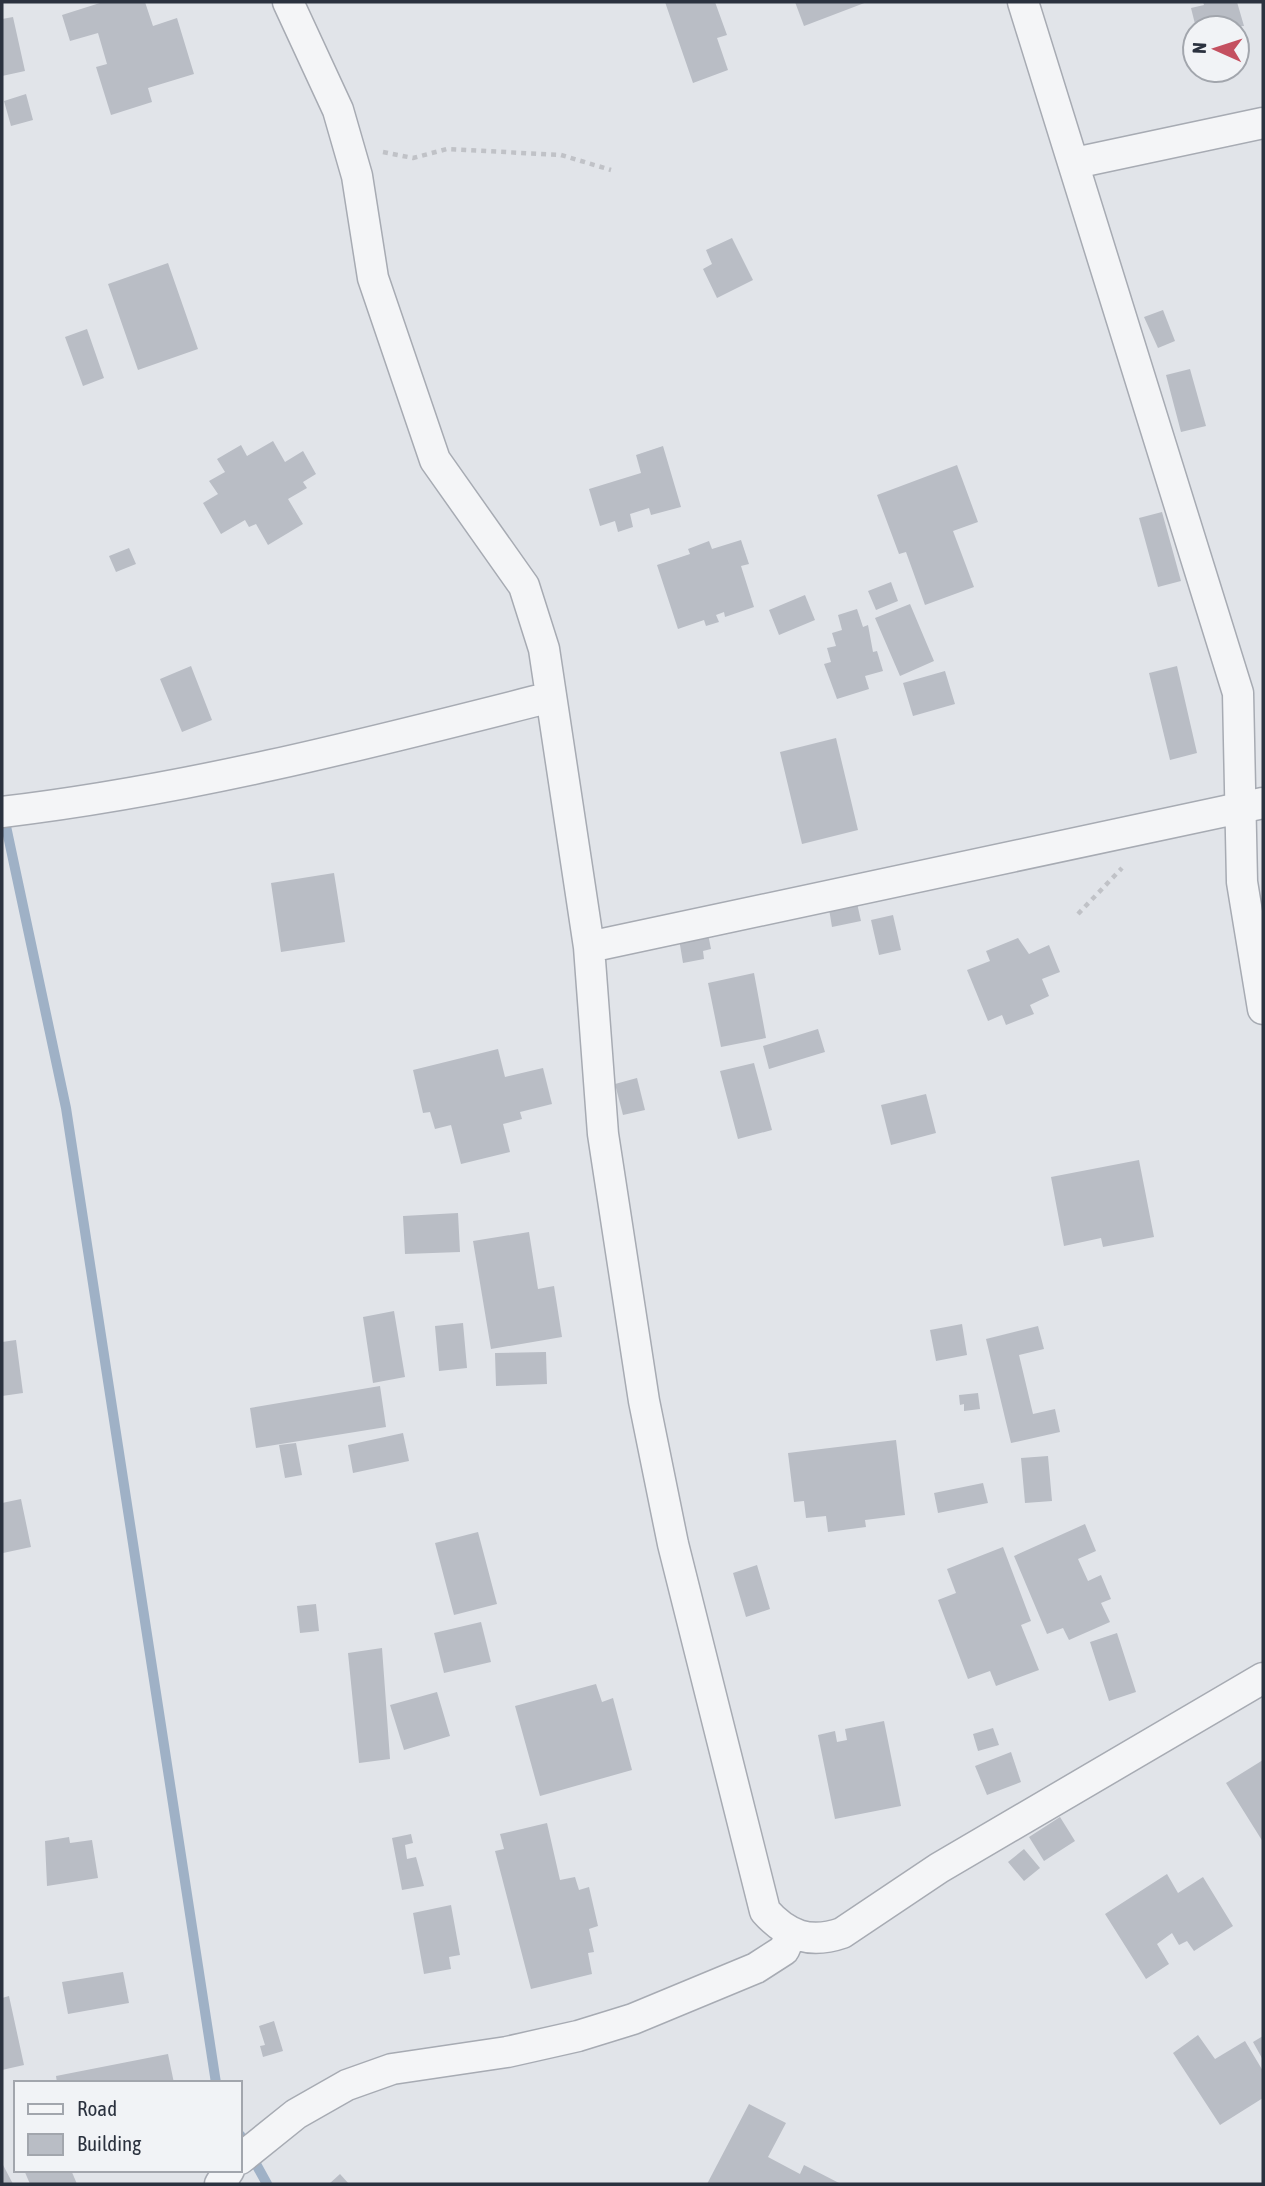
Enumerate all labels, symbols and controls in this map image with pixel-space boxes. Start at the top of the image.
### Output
north arrow [1181,14,1251,84]
text: N [1188,42,1210,54]
legend [14,2081,242,2172]
text: Road [77,2096,117,2120]
text: Building [77,2131,141,2155]

